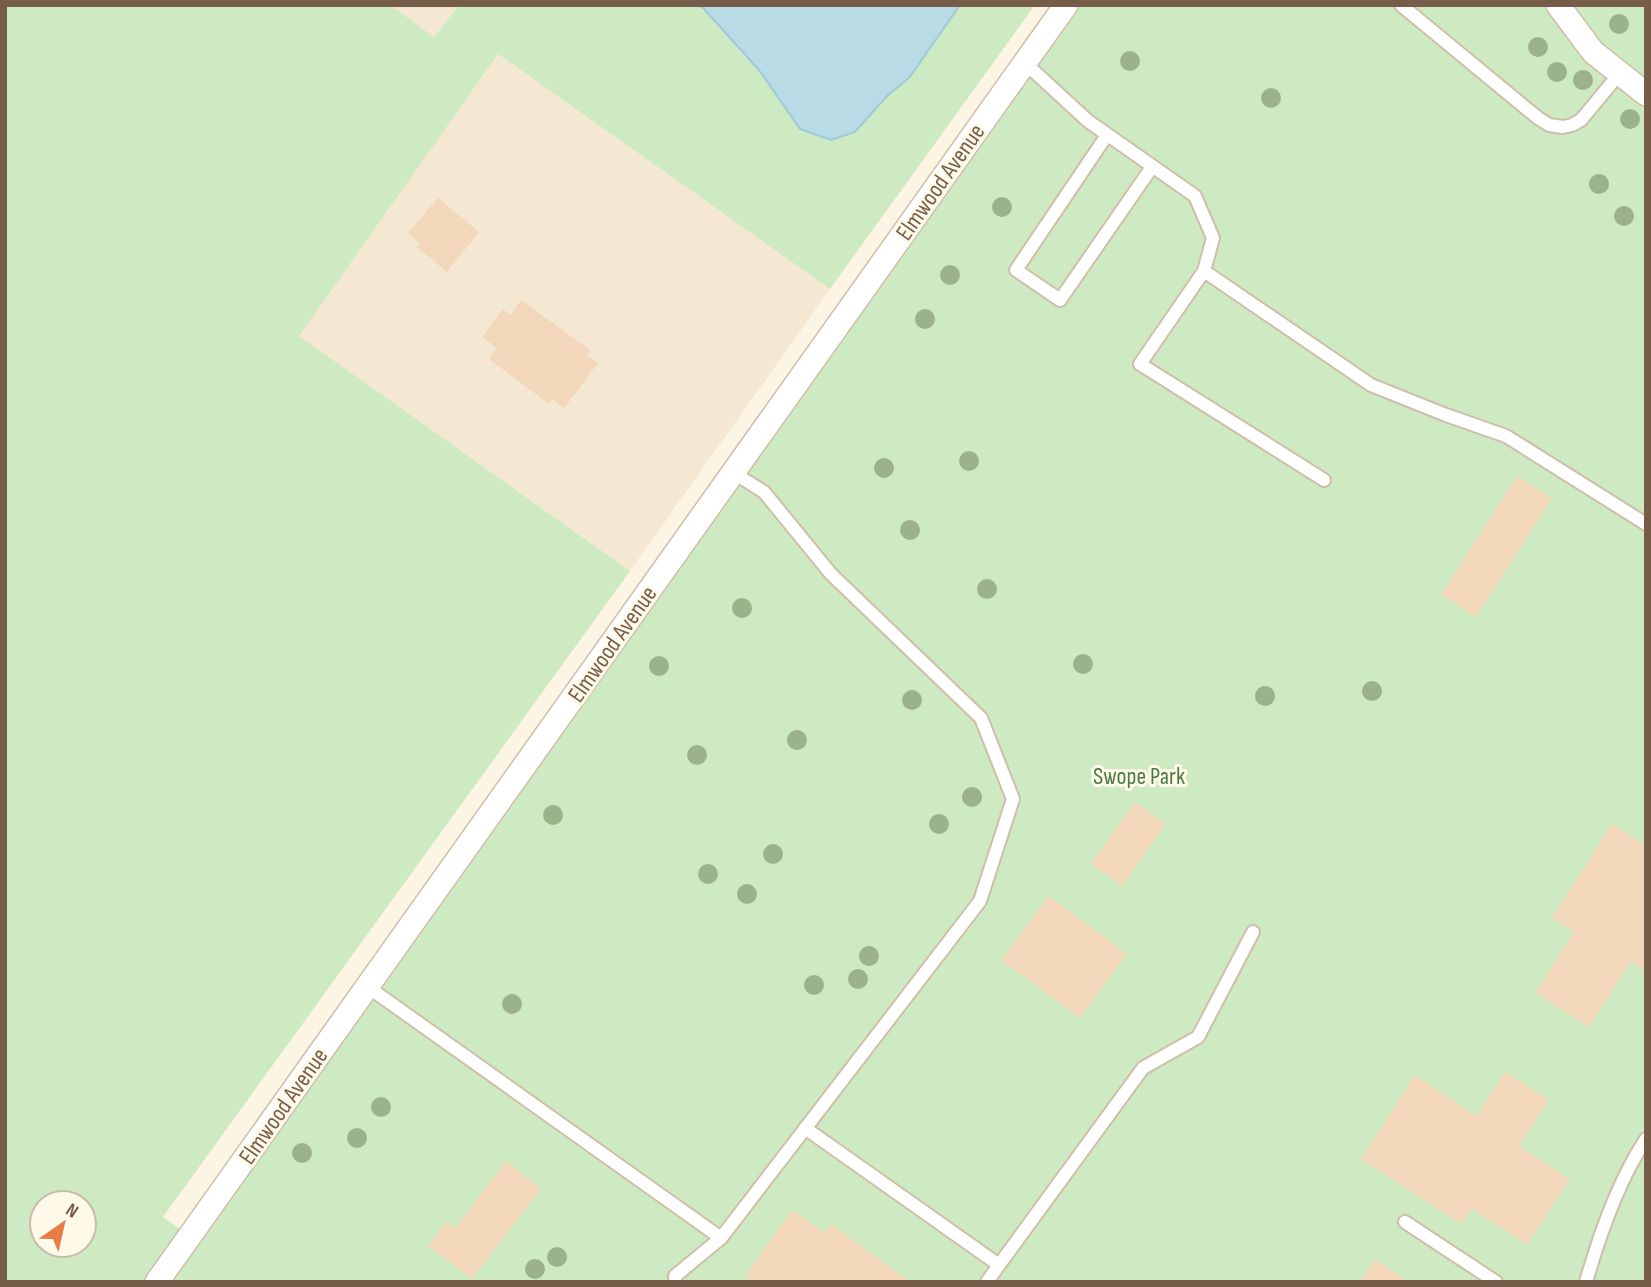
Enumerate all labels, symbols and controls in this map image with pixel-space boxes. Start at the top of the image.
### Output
street label: Elmwood Avenue [890,118,991,246]
street label: Elmwood Avenue [562,580,663,708]
park label: Swope Park [1093,762,1185,791]
street label: Elmwood Avenue [233,1042,334,1170]
north arrow [28,1189,98,1259]
text: N [61,1199,82,1224]

